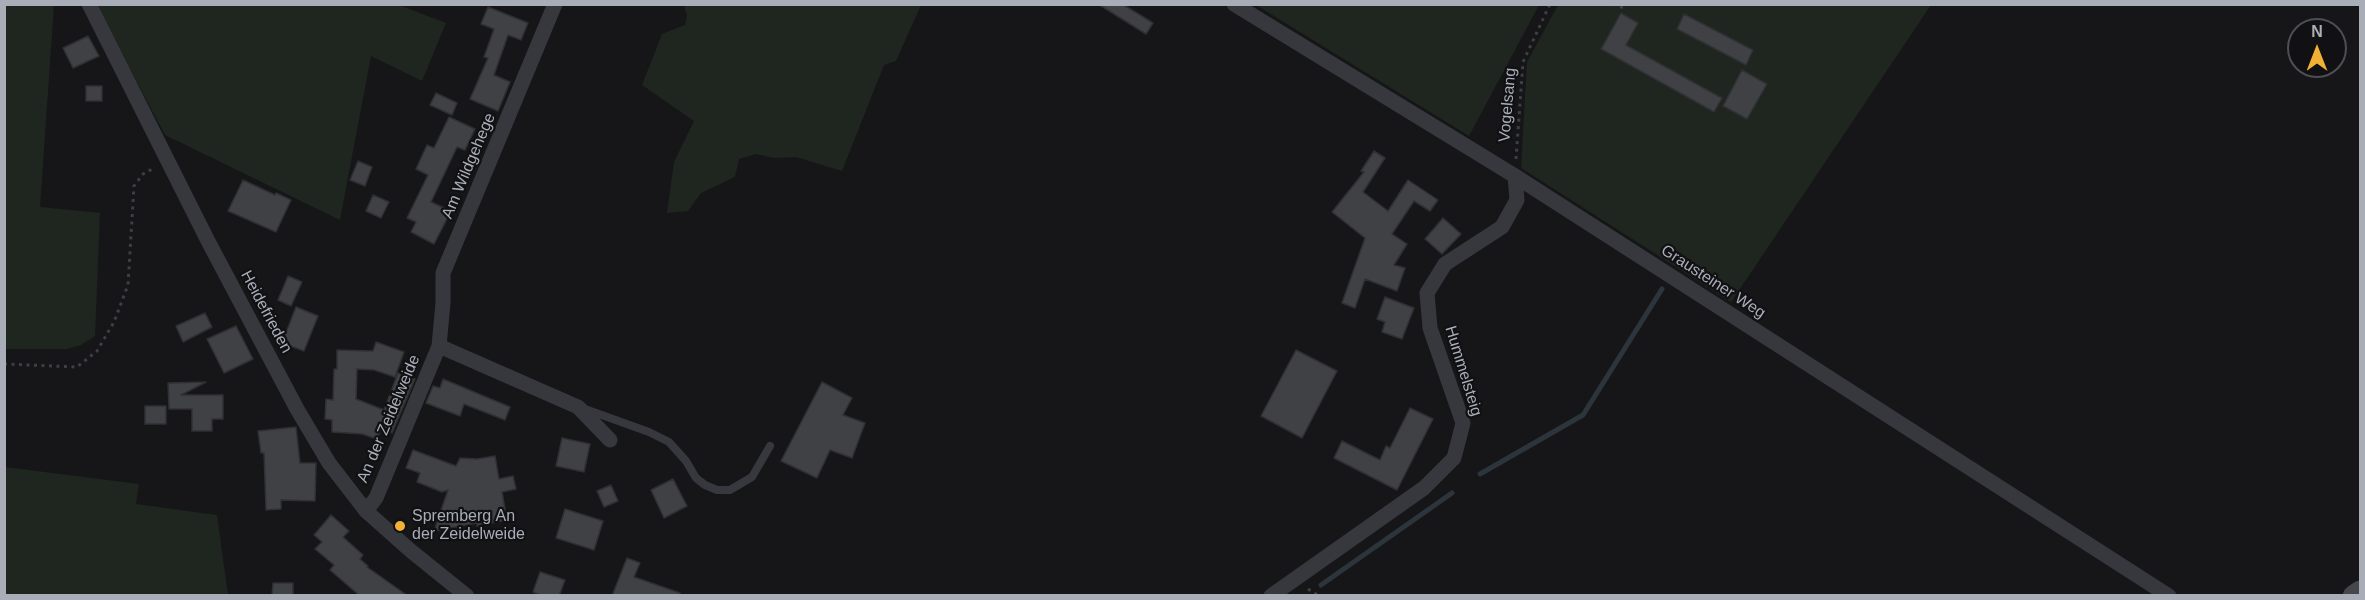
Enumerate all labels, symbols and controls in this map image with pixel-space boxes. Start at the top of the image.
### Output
north arrow [2287,18,2347,78]
text: N [2311,23,2323,40]
street label: Vogelsang [1495,67,1521,143]
street label: Am Wildgehege [438,110,500,222]
street label: Grausteiner Weg [1657,241,1769,323]
street label: Heidefrieden [236,267,296,357]
street label: Hummelsteig [1440,324,1486,418]
street label: An der Zeidelweide [353,352,425,486]
place label: Spremberg An der Zeidelweide [412,507,525,545]
marker: Spremberg An der Zeidelweide [393,519,407,533]

